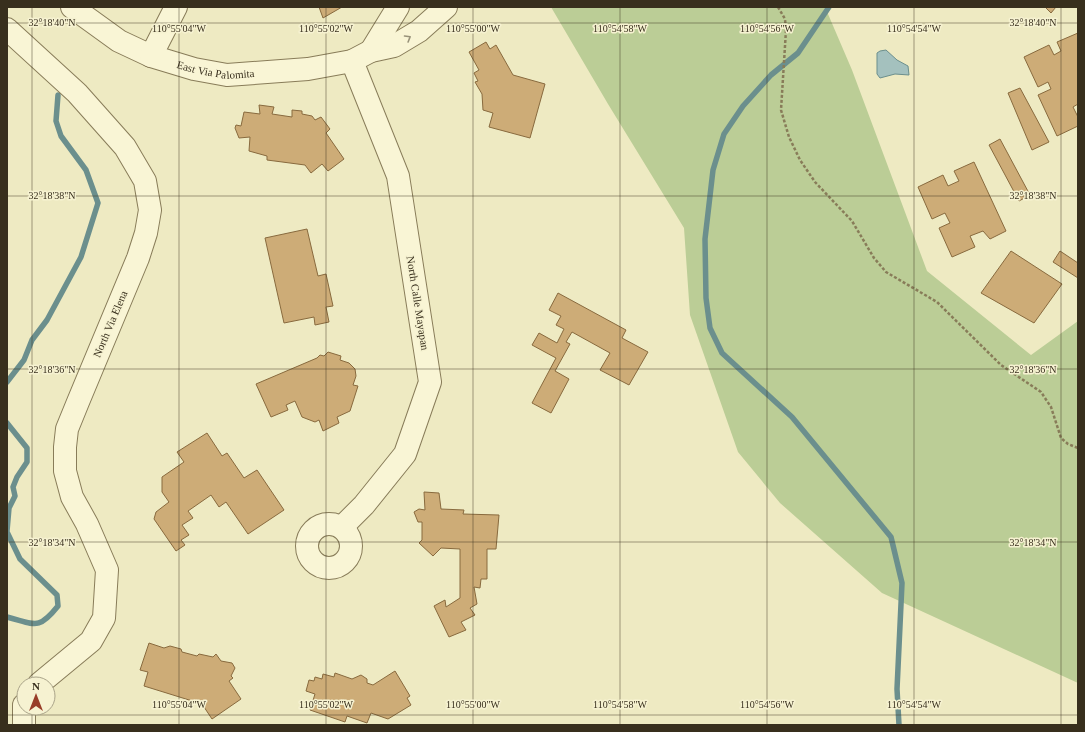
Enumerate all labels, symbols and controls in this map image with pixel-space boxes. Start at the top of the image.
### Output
text: 32°18'40"N [28,17,76,28]
text: 32°18'40"N [1009,17,1057,28]
text: 110°55'04"W [152,23,207,34]
text: 110°55'02"W [299,23,354,34]
text: 110°55'00"W [446,23,501,34]
text: 110°54'58"W [593,23,648,34]
text: 110°54'56"W [740,23,795,34]
text: 110°54'54"W [887,23,942,34]
one-way arrow [403,35,410,43]
street label: East Via Palomita [175,58,255,81]
text: 32°18'38"N [28,190,76,201]
text: 32°18'38"N [1009,190,1057,201]
street label: North Calle Mayapan [405,255,431,351]
street label: North Via Elena [91,289,129,359]
text: 32°18'36"N [28,364,76,375]
text: 32°18'36"N [1009,364,1057,375]
text: 32°18'34"N [28,537,76,548]
text: 32°18'34"N [1009,537,1057,548]
north arrow [16,676,56,716]
text: N [32,680,40,692]
text: 110°55'04"W [152,699,207,710]
text: 110°55'02"W [299,699,354,710]
text: 110°55'00"W [446,699,501,710]
text: 110°54'58"W [593,699,648,710]
text: 110°54'56"W [740,699,795,710]
text: 110°54'54"W [887,699,942,710]

